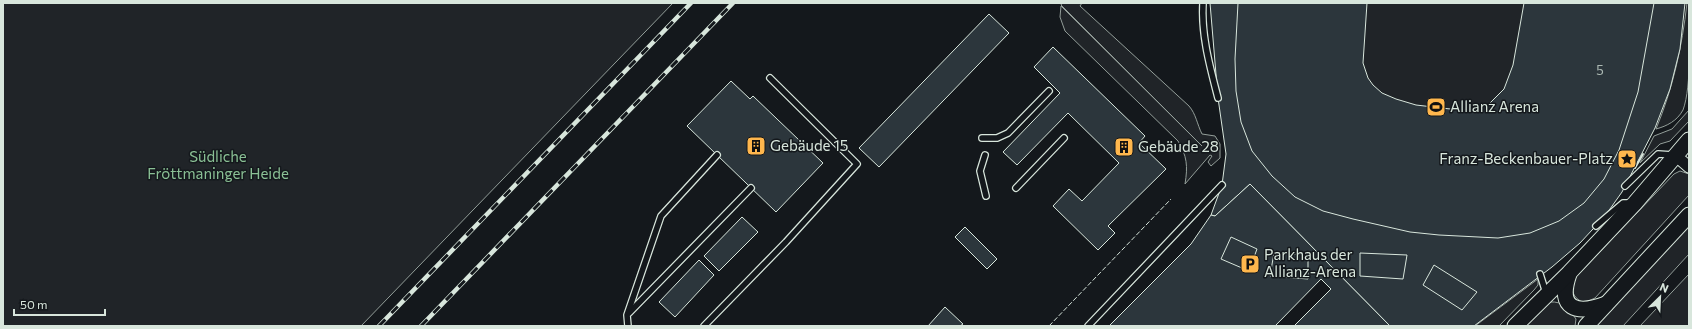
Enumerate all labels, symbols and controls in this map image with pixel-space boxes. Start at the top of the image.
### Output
house number: 5 [1596,62,1604,78]
sports icon: Allianz Arena [1425,96,1447,118]
place label: Allianz Arena [1450,97,1539,115]
building icon: Gebäude 15 [745,135,767,157]
place label: Gebäude 15 [770,136,848,154]
building icon: Gebäude 28 [1113,136,1135,158]
place label: Gebäude 28 [1138,137,1219,155]
park label: Südliche Fröttmaninger Heide [147,147,289,182]
place icon: Franz-Beckenbauer-Platz [1616,148,1638,170]
place label: Franz-Beckenbauer-Platz [1439,149,1613,167]
place label: Parkhaus der Allianz-Arena [1264,245,1356,280]
parking icon: Parkhaus der Allianz-Arena [1239,253,1261,275]
north arrow [1640,277,1680,317]
text: N [1658,280,1671,295]
scale bar [14,291,105,317]
text: 50 m [20,297,48,311]

